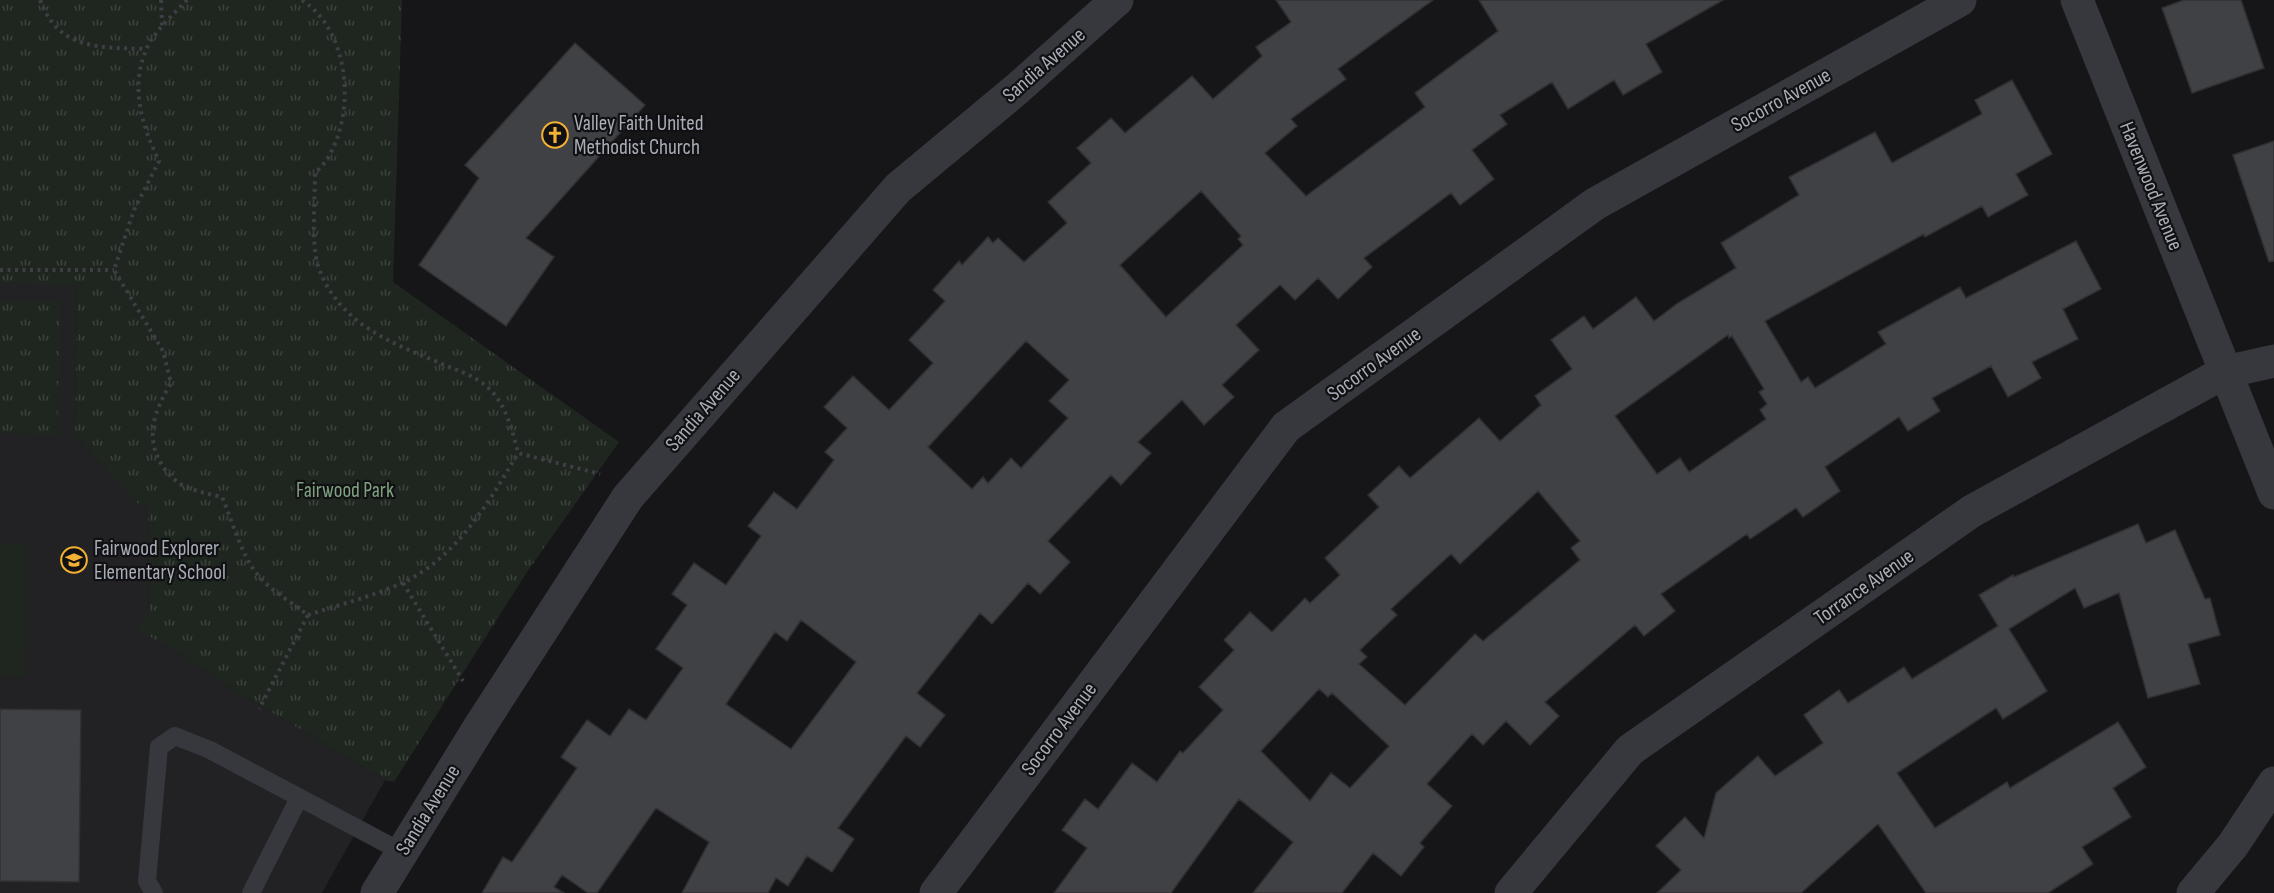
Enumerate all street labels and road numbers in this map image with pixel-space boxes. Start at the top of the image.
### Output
street label: Sandia Avenue [997,22,1091,108]
street label: Socorro Avenue [1727,62,1835,138]
street label: Havenwood Avenue [2114,118,2188,254]
street label: Socorro Avenue [1322,322,1426,406]
street label: Sandia Avenue [660,363,746,457]
street label: Torrance Avenue [1809,543,1919,631]
street label: Socorro Avenue [1016,678,1102,780]
street label: Sandia Avenue [391,760,465,860]

